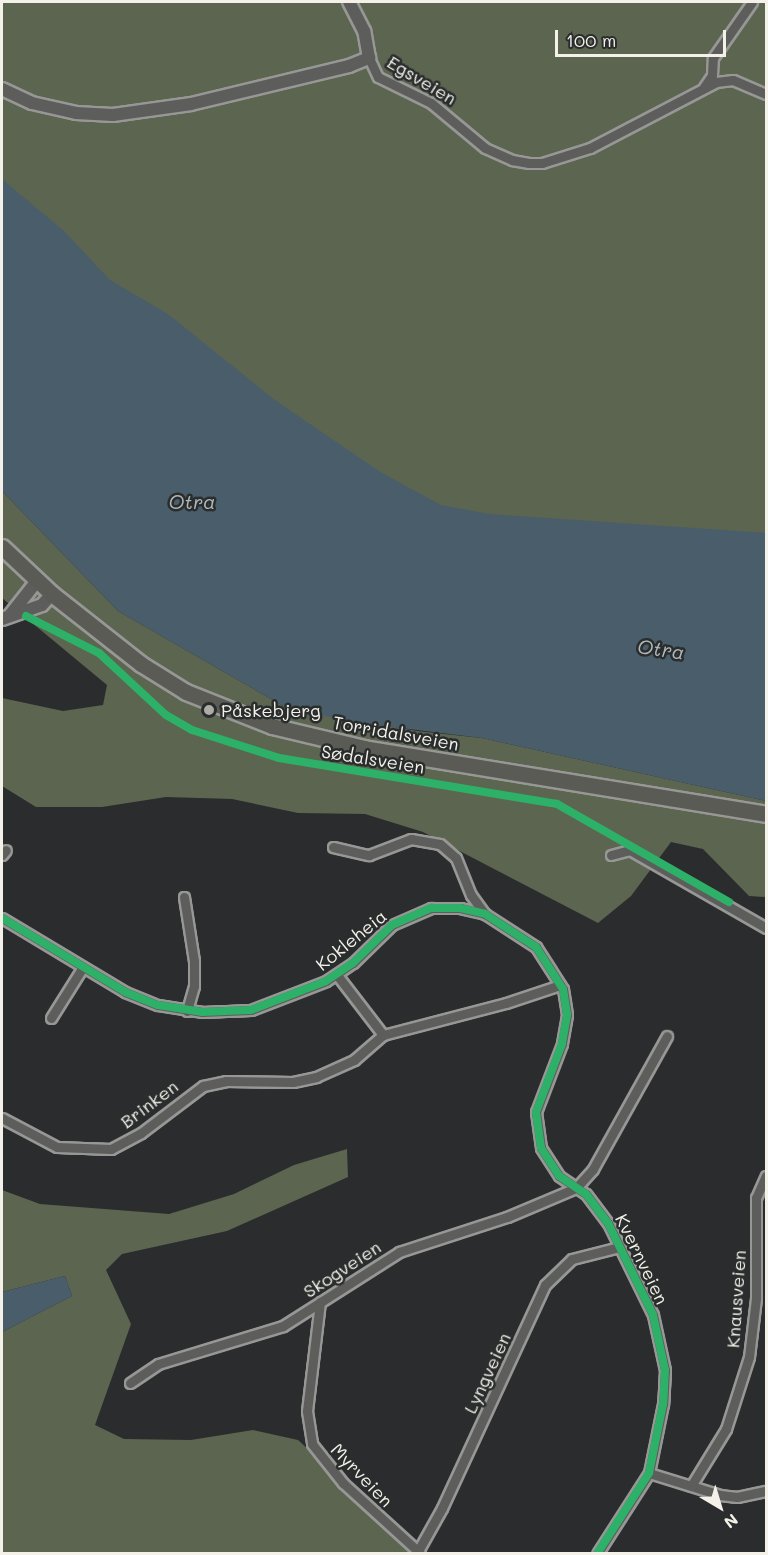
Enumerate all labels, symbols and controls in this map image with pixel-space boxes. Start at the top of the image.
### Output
scale bar [558,18,729,56]
text: 100 m [566,28,616,52]
street label: Egsveien [384,51,460,109]
water label: Otra [168,489,216,513]
water label: Otra [636,634,686,664]
place label: Påskebjerg [221,699,321,721]
marker: Påskebjerg [202,703,216,717]
street label: Torridalsveien [331,711,461,755]
street label: Sødalsveien [320,740,426,778]
street label: Kokleheia [311,905,391,975]
street label: Brinken [116,1075,182,1133]
street label: Kvernveien [611,1210,673,1308]
street label: Skogveien [299,1236,385,1302]
street label: Knausveien [722,1249,750,1349]
street label: Lyngveien [459,1329,515,1417]
street label: Myrveien [326,1439,398,1511]
north arrow [690,1477,750,1537]
text: N [720,1510,743,1534]

